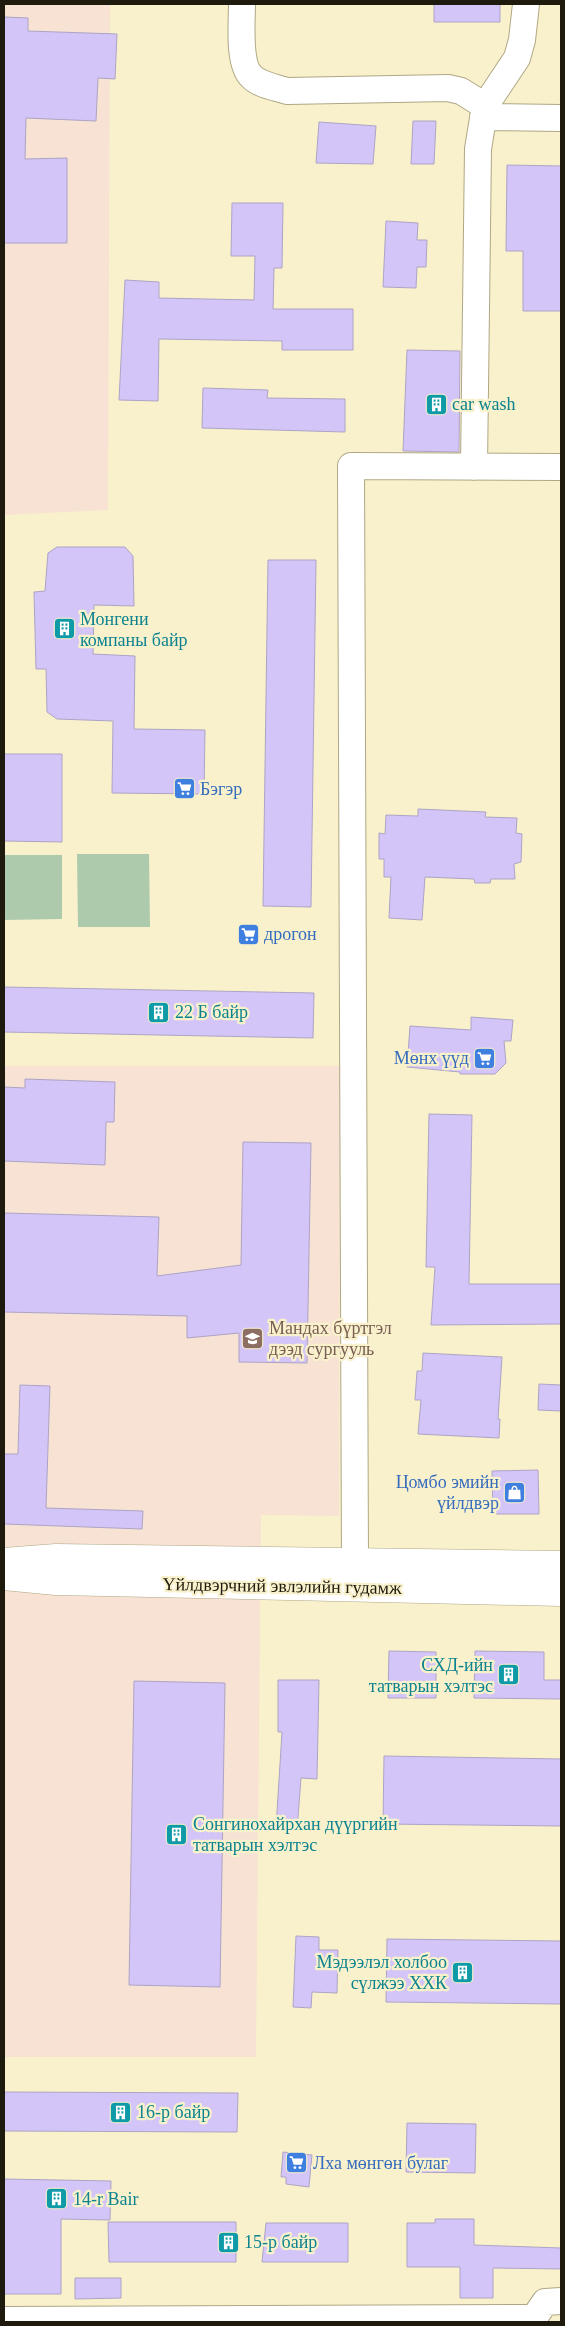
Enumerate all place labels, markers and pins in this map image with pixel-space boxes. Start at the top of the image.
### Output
building icon: car wash [424,392,448,416]
place label: car wash [452,394,515,414]
place label: Монгени компаны байр [80,609,188,650]
building icon: Монгени компаны байр [52,617,76,641]
supermarket icon: Бэгэр [172,777,196,801]
place label: Бэгэр [200,779,242,799]
supermarket icon: дрогон [236,922,260,946]
place label: дрогон [264,924,317,944]
building icon: 22 Б байр [147,1000,171,1024]
place label: 22 Б байр [175,1002,248,1022]
supermarket icon: Мөнх үүд [473,1046,497,1070]
place label: Мөнх үүд [394,1048,469,1068]
place label: Мандах бүртгэл дээд сургууль [269,1318,392,1359]
school or university icon: Мандах бүртгэл дээд сургууль [241,1326,265,1350]
place label: Цомбо эмийн үйлдвэр [396,1472,499,1513]
shop icon: Цомбо эмийн үйлдвэр [503,1480,527,1504]
place label: СХД-ийн татварын хэлтэс [369,1655,493,1696]
building icon: СХД-ийн татварын хэлтэс [497,1663,521,1687]
place label: Сонгинохайрхан дүүргийн татварын хэлтэс [193,1814,398,1855]
building icon: Сонгинохайрхан дүүргийн татварын хэлтэс [165,1822,189,1846]
place label: Мэдээлэл холбоо сүлжээ ХХК [316,1952,448,1993]
building icon: Мэдээлэл холбоо сүлжээ ХХК [451,1960,475,1984]
building icon: 16-р байр [109,2100,133,2124]
place label: 16-р байр [137,2102,210,2122]
supermarket icon: Лха мөнгөн булаг [285,2151,309,2175]
place label: Лха мөнгөн булаг [313,2153,448,2173]
building icon: 14-r Bair [45,2187,69,2211]
place label: 14-r Bair [73,2189,138,2209]
building icon: 15-р байр [216,2230,240,2254]
place label: 15-р байр [244,2232,317,2252]

